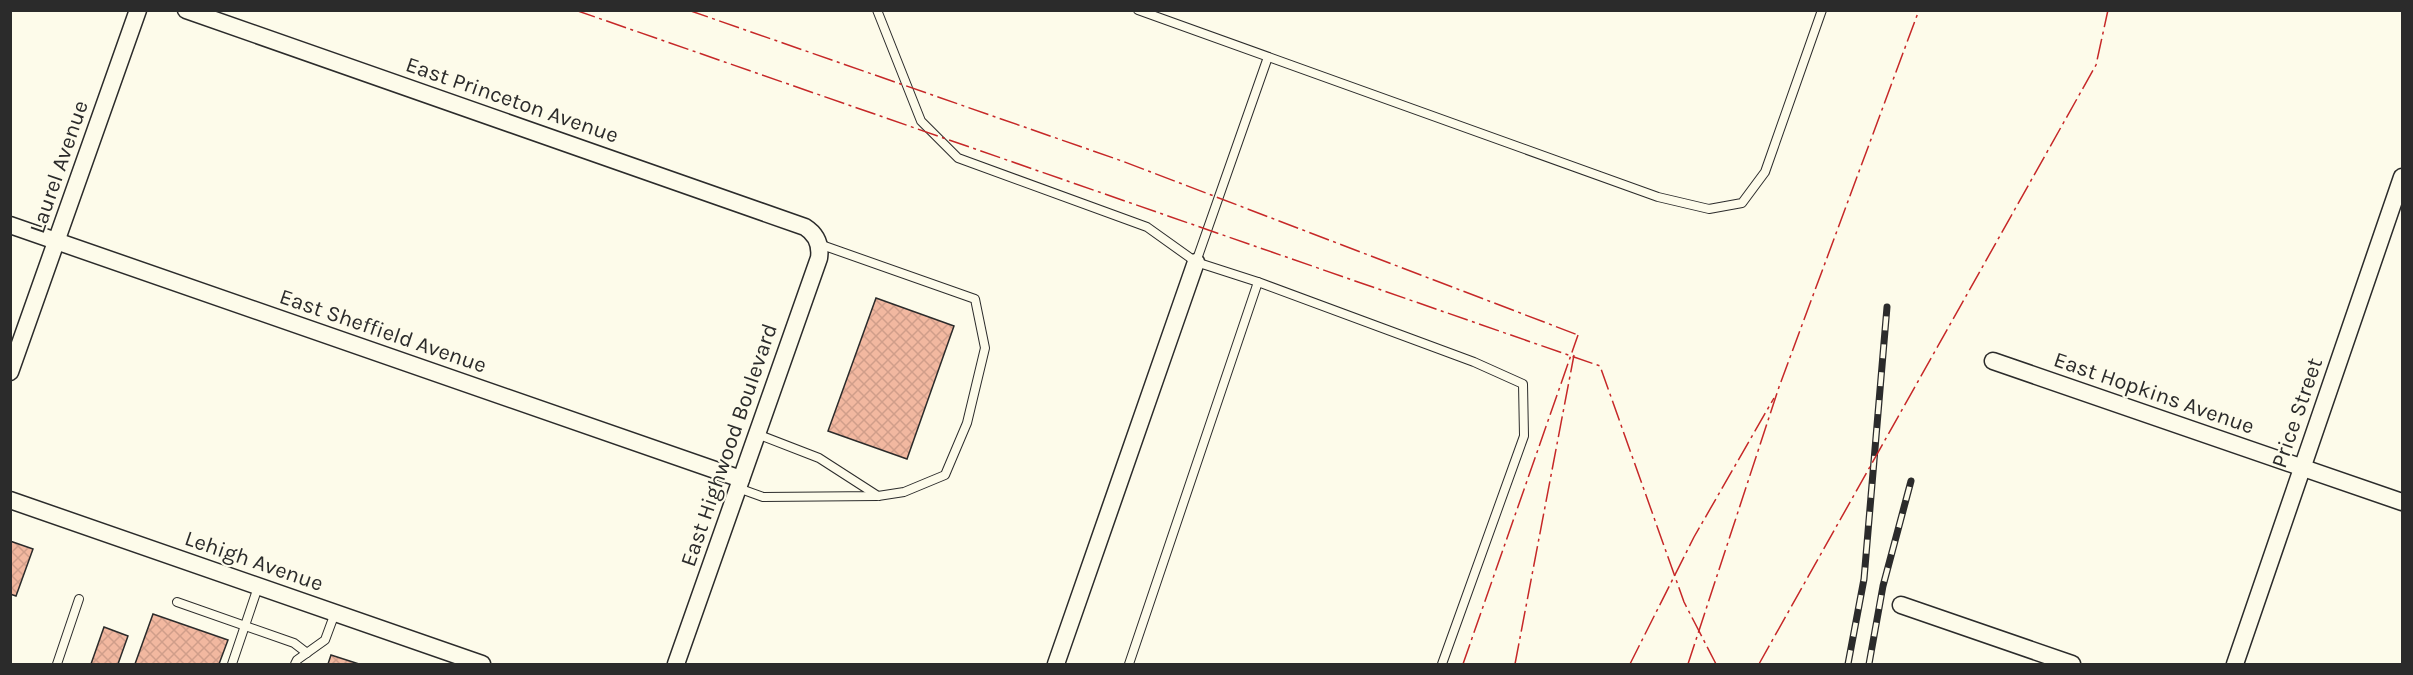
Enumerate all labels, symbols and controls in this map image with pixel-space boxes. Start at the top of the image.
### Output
street label: East Princeton Avenue [402,51,622,149]
street label: Laurel Avenue [24,97,94,237]
street label: East Sheffield Avenue [276,283,490,379]
street label: East Highwood Boulevard [675,320,783,570]
street label: East Hopkins Avenue [2050,346,2258,440]
street label: Price Street [2266,354,2328,472]
street label: Lehigh Avenue [181,525,327,597]

